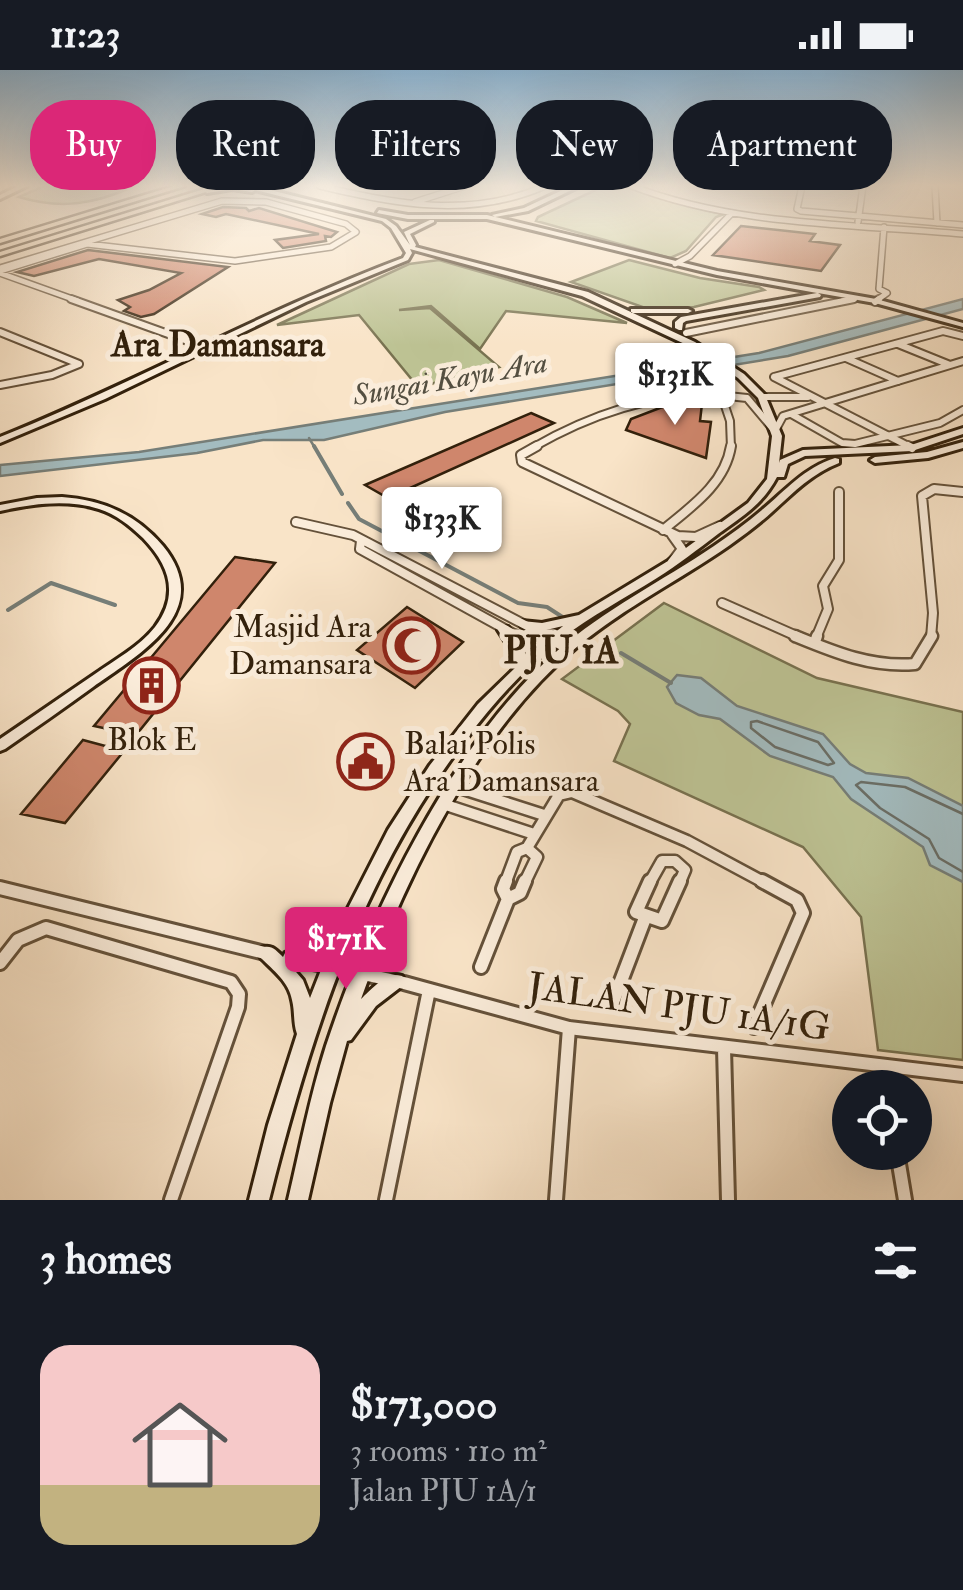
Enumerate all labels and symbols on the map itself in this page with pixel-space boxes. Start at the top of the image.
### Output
district label: Ara Damansara [109,323,326,367]
pin: $131K [605,343,745,428]
water label: Sungai Kayu Ara [349,344,550,414]
pin: $133K [372,487,512,572]
place label: Masjid Ara Damansara [229,607,373,684]
mosque icon: Masjid Ara Damansara [381,615,441,675]
district label: PJU 1A [503,627,620,675]
building icon: Blok E [122,656,182,716]
place label: Blok E [107,720,197,760]
place label: Balai Polis Ara Damansara [403,724,600,801]
public building icon: Balai Polis Ara Damansara [335,732,395,792]
pin: $171K [276,907,416,992]
street label: JALAN PJU 1A/1G [524,962,833,1052]

